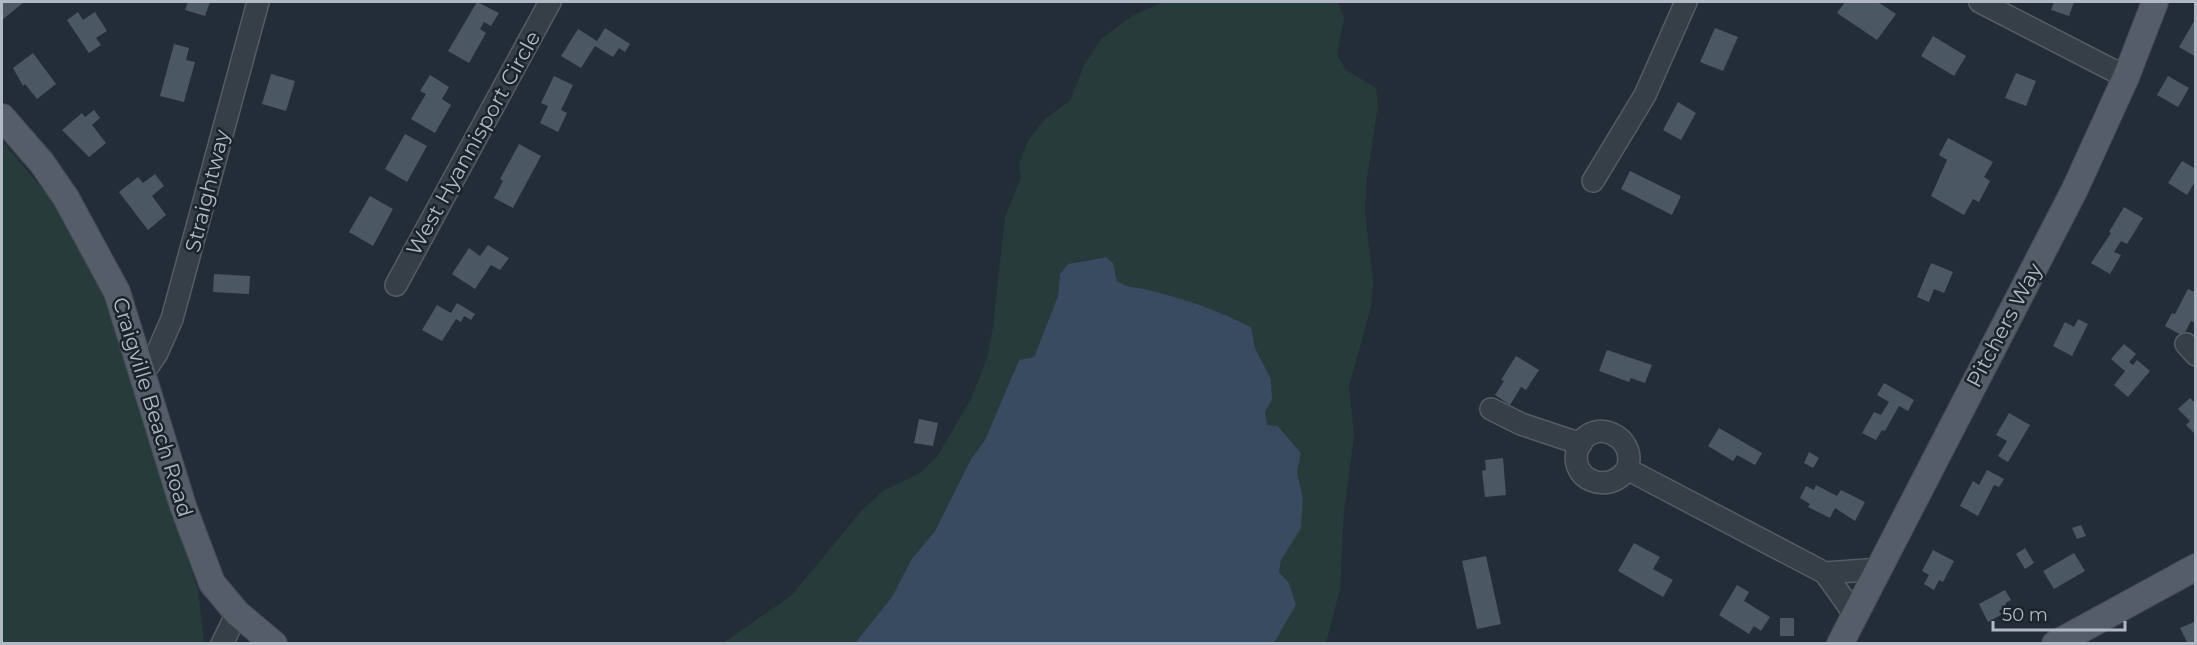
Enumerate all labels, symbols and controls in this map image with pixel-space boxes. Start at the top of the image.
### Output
street label: West Hyannisport Circle [401,26,545,260]
street label: Straightway [180,127,234,255]
street label: Pitchers Way [1961,258,2047,391]
street label: Craigville Beach Road [108,294,198,520]
scale bar [1993,594,2125,632]
text: 50 m [2002,604,2048,626]

